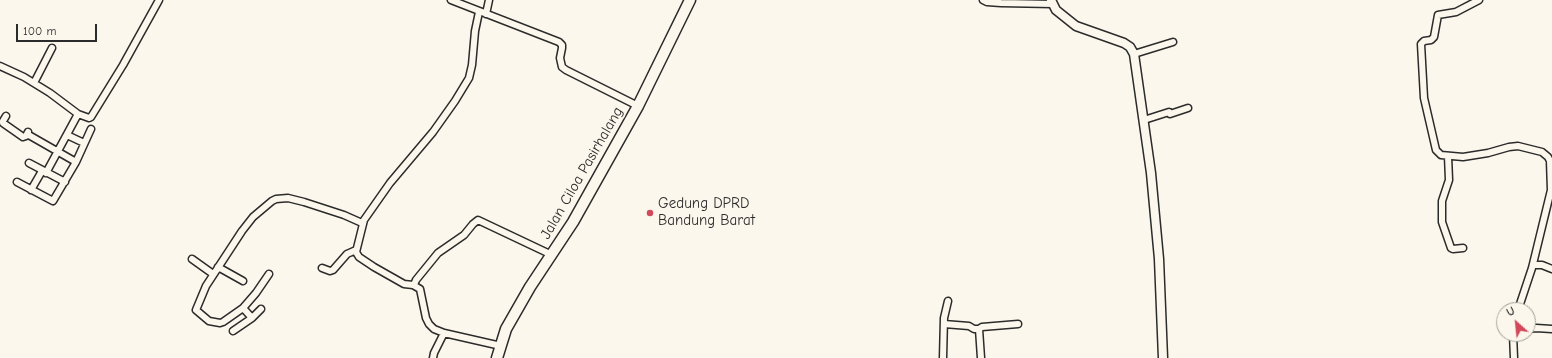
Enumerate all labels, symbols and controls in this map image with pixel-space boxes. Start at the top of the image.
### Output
scale bar [18,16,99,42]
text: 100 m [23,24,56,38]
street label: Jalan Ciloa Pasirhalang [537,104,627,242]
place label: Gedung DPRD Bandung Barat [658,195,755,230]
marker: Gedung DPRD Bandung Barat [645,208,655,218]
north arrow [1496,302,1536,342]
text: U [1505,304,1517,319]

